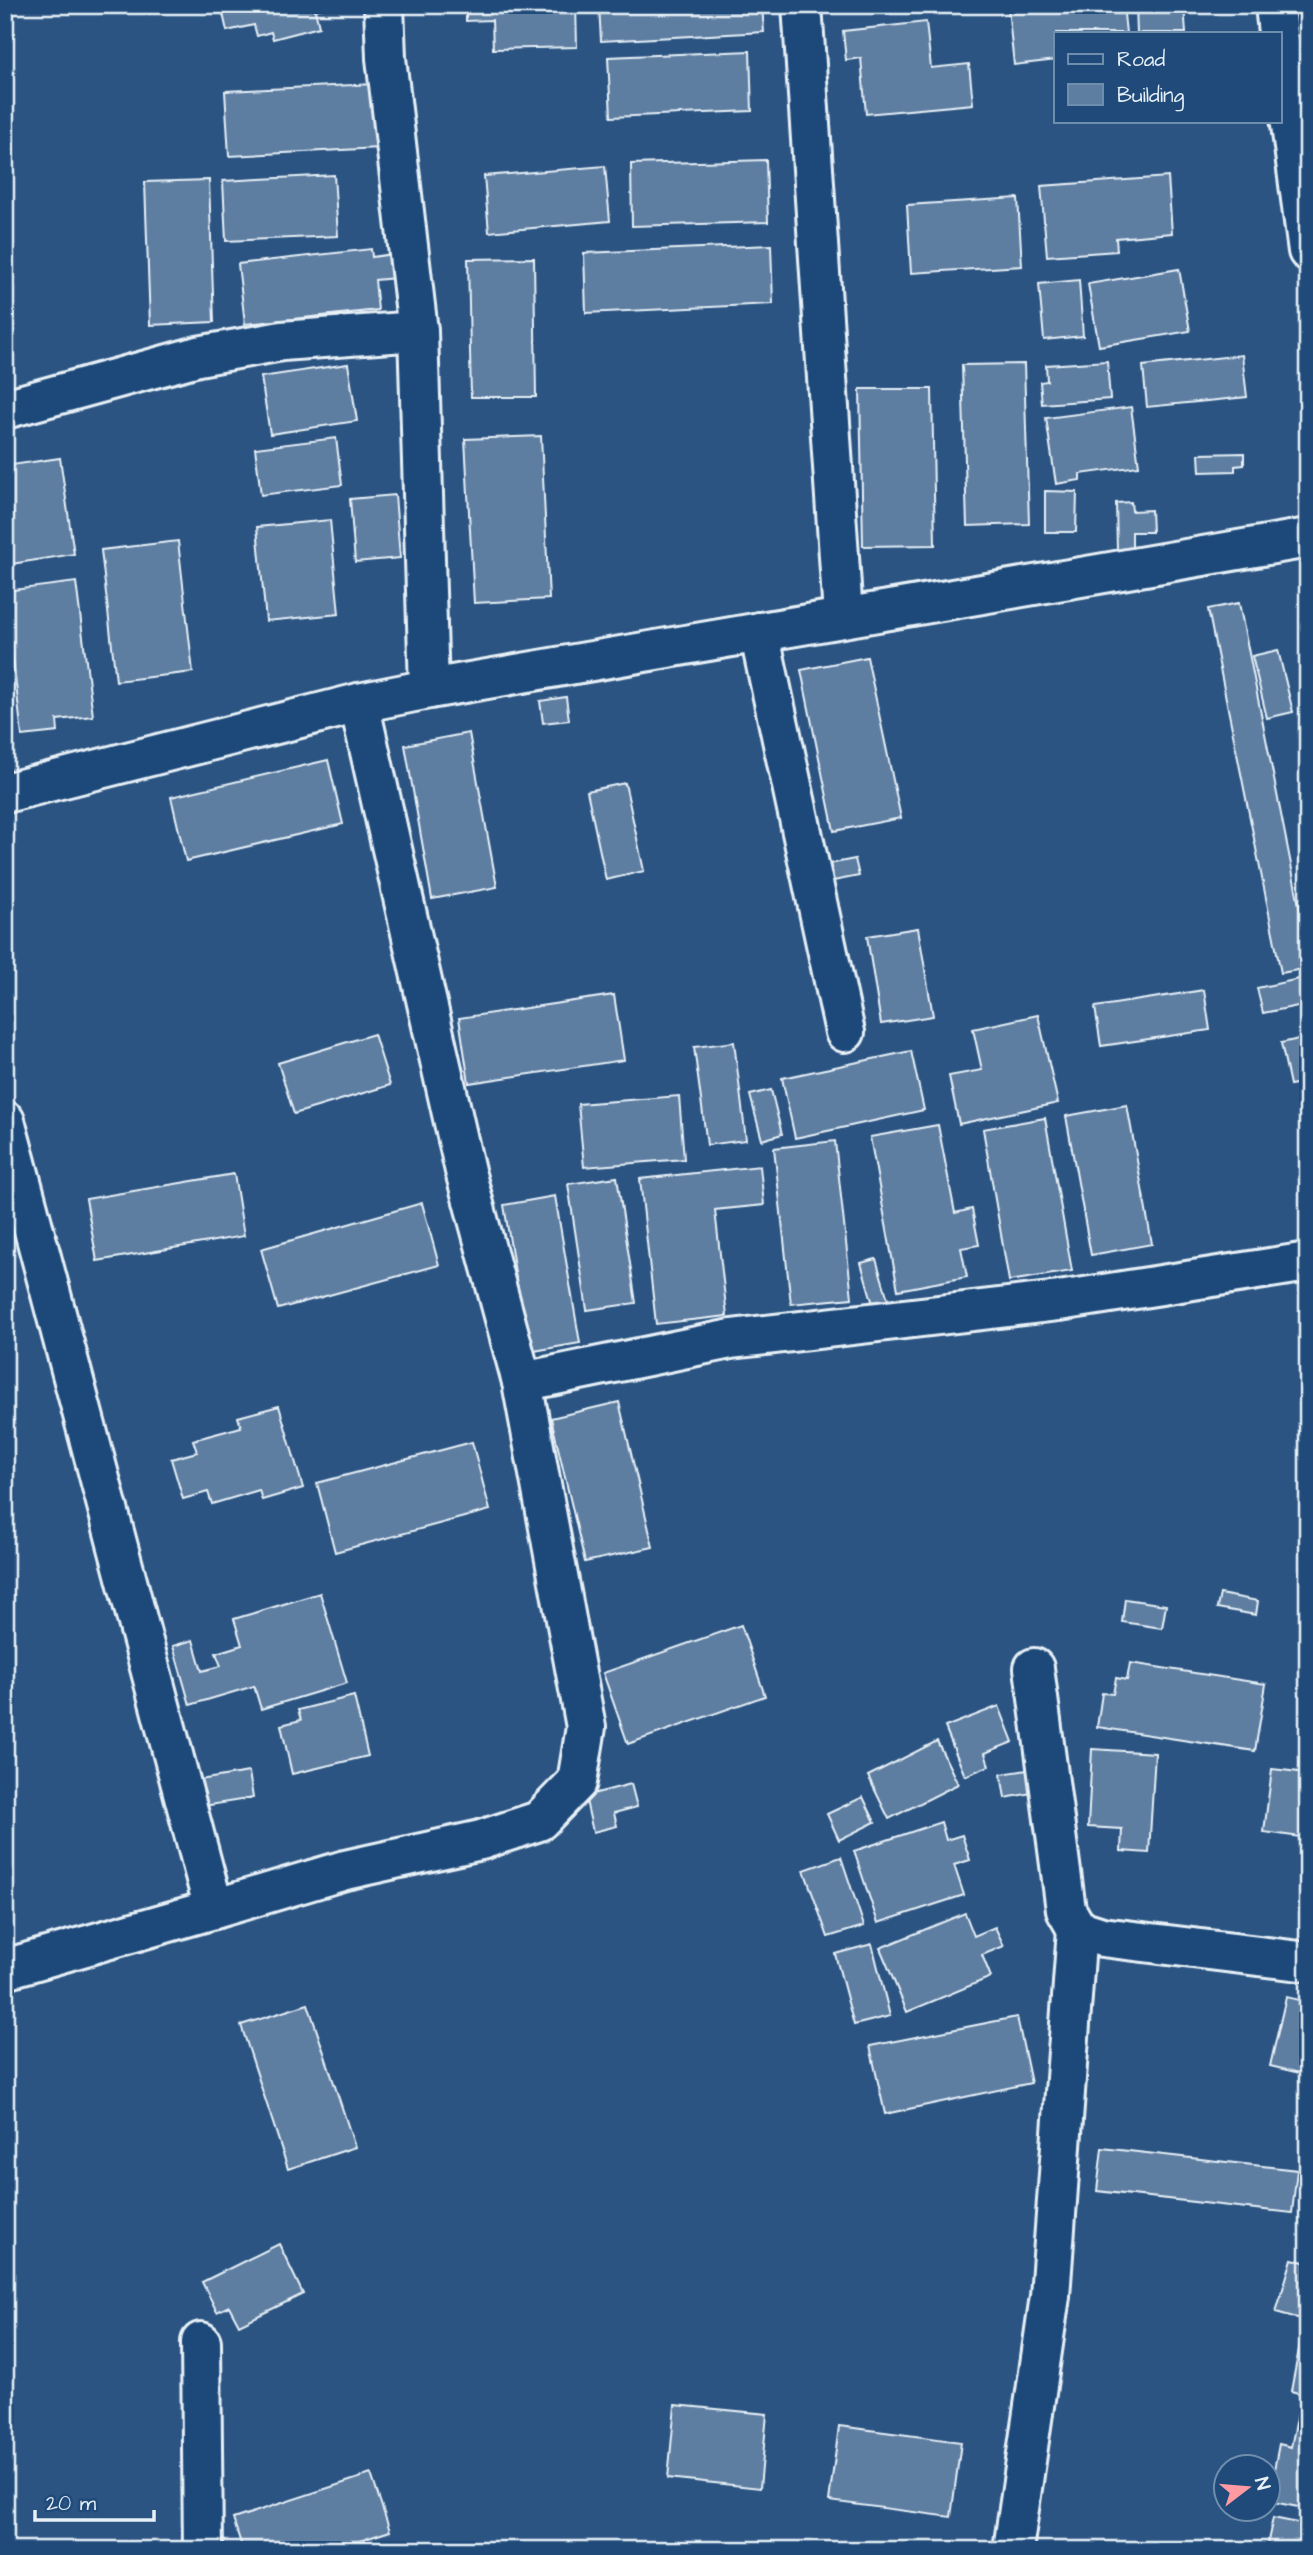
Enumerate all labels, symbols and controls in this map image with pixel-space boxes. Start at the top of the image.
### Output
legend [1054,32,1282,122]
text: Road [1117,45,1165,74]
text: Building [1117,81,1185,112]
north arrow [1212,2454,1282,2524]
text: N [1247,2474,1277,2493]
scale bar [35,2478,154,2522]
text: 20 m [46,2489,97,2518]

